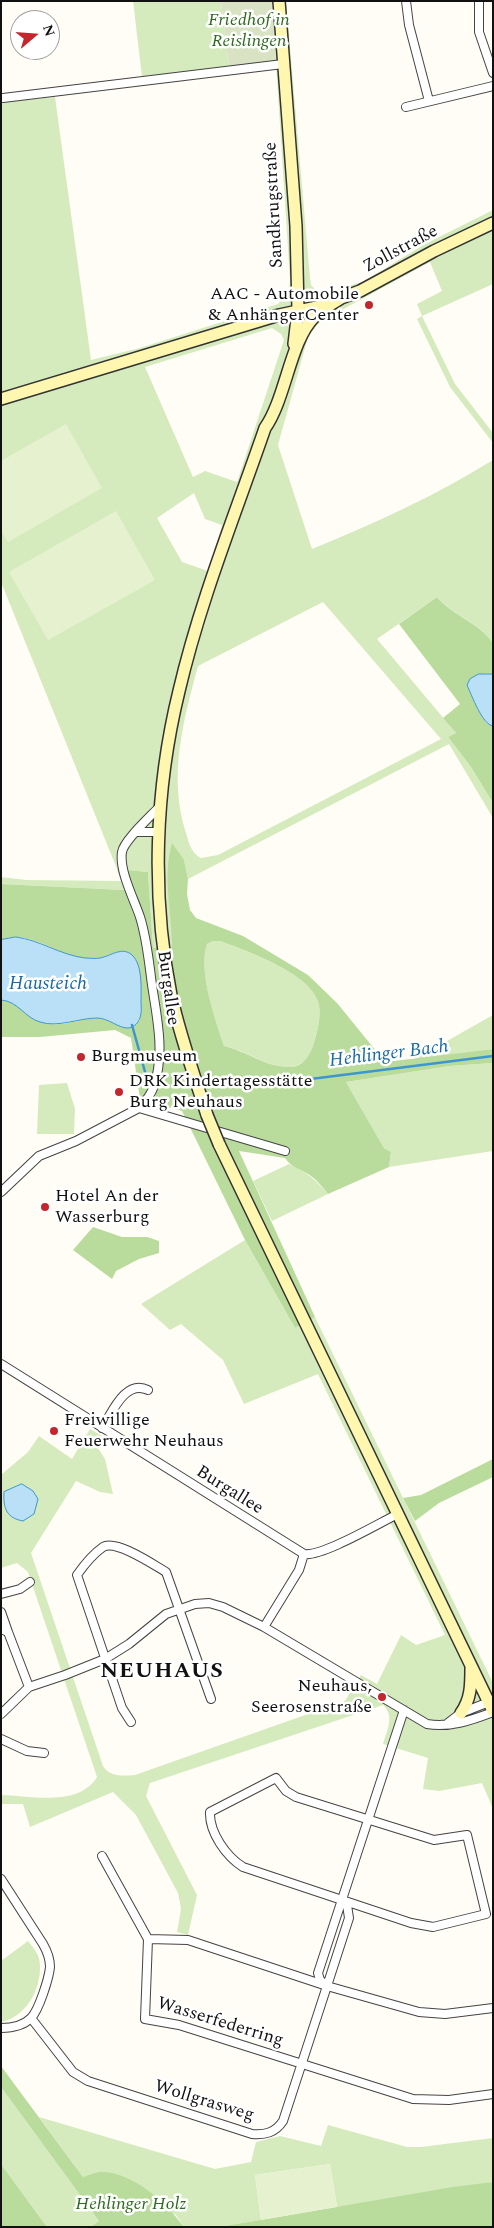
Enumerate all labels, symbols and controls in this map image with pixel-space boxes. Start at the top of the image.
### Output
north arrow [10,10,60,60]
park label: Friedhof in Reislingen [208,10,290,52]
text: N [37,22,61,39]
street label: Sandkrugstraße [261,142,289,268]
street label: Zollstraße [360,221,442,279]
place label: AAC - Automobile & AnhängerCenter [208,284,359,326]
marker: AAC - Automobile & AnhängerCenter [363,299,375,311]
street label: Burgallee [151,949,183,1027]
water label: Hausteich [9,974,87,996]
water label: Hehlinger Bach [328,1036,450,1074]
place label: Burgmuseum [91,1046,197,1068]
marker: Burgmuseum [75,1051,87,1063]
place label: DRK Kindertagesstätte Burg Neuhaus [129,1071,312,1114]
marker: DRK Kindertagesstätte Burg Neuhaus [113,1086,125,1098]
place label: Hotel An der Wasserburg [55,1186,159,1228]
marker: Hotel An der Wasserburg [39,1201,51,1213]
place label: Freiwillige Feuerwehr Neuhaus [64,1410,224,1452]
marker: Freiwillige Feuerwehr Neuhaus [48,1425,60,1437]
street label: Burgallee [191,1462,267,1520]
district label: NEUHAUS [99,1660,225,1686]
place label: Neuhaus, Seerosenstraße [251,1676,372,1718]
marker: Neuhaus, Seerosenstraße [376,1691,388,1703]
street label: Wasserfederring [154,1993,286,2053]
street label: Wollgrasweg [151,2077,257,2127]
park label: Hehlinger Holz [75,2194,187,2216]

